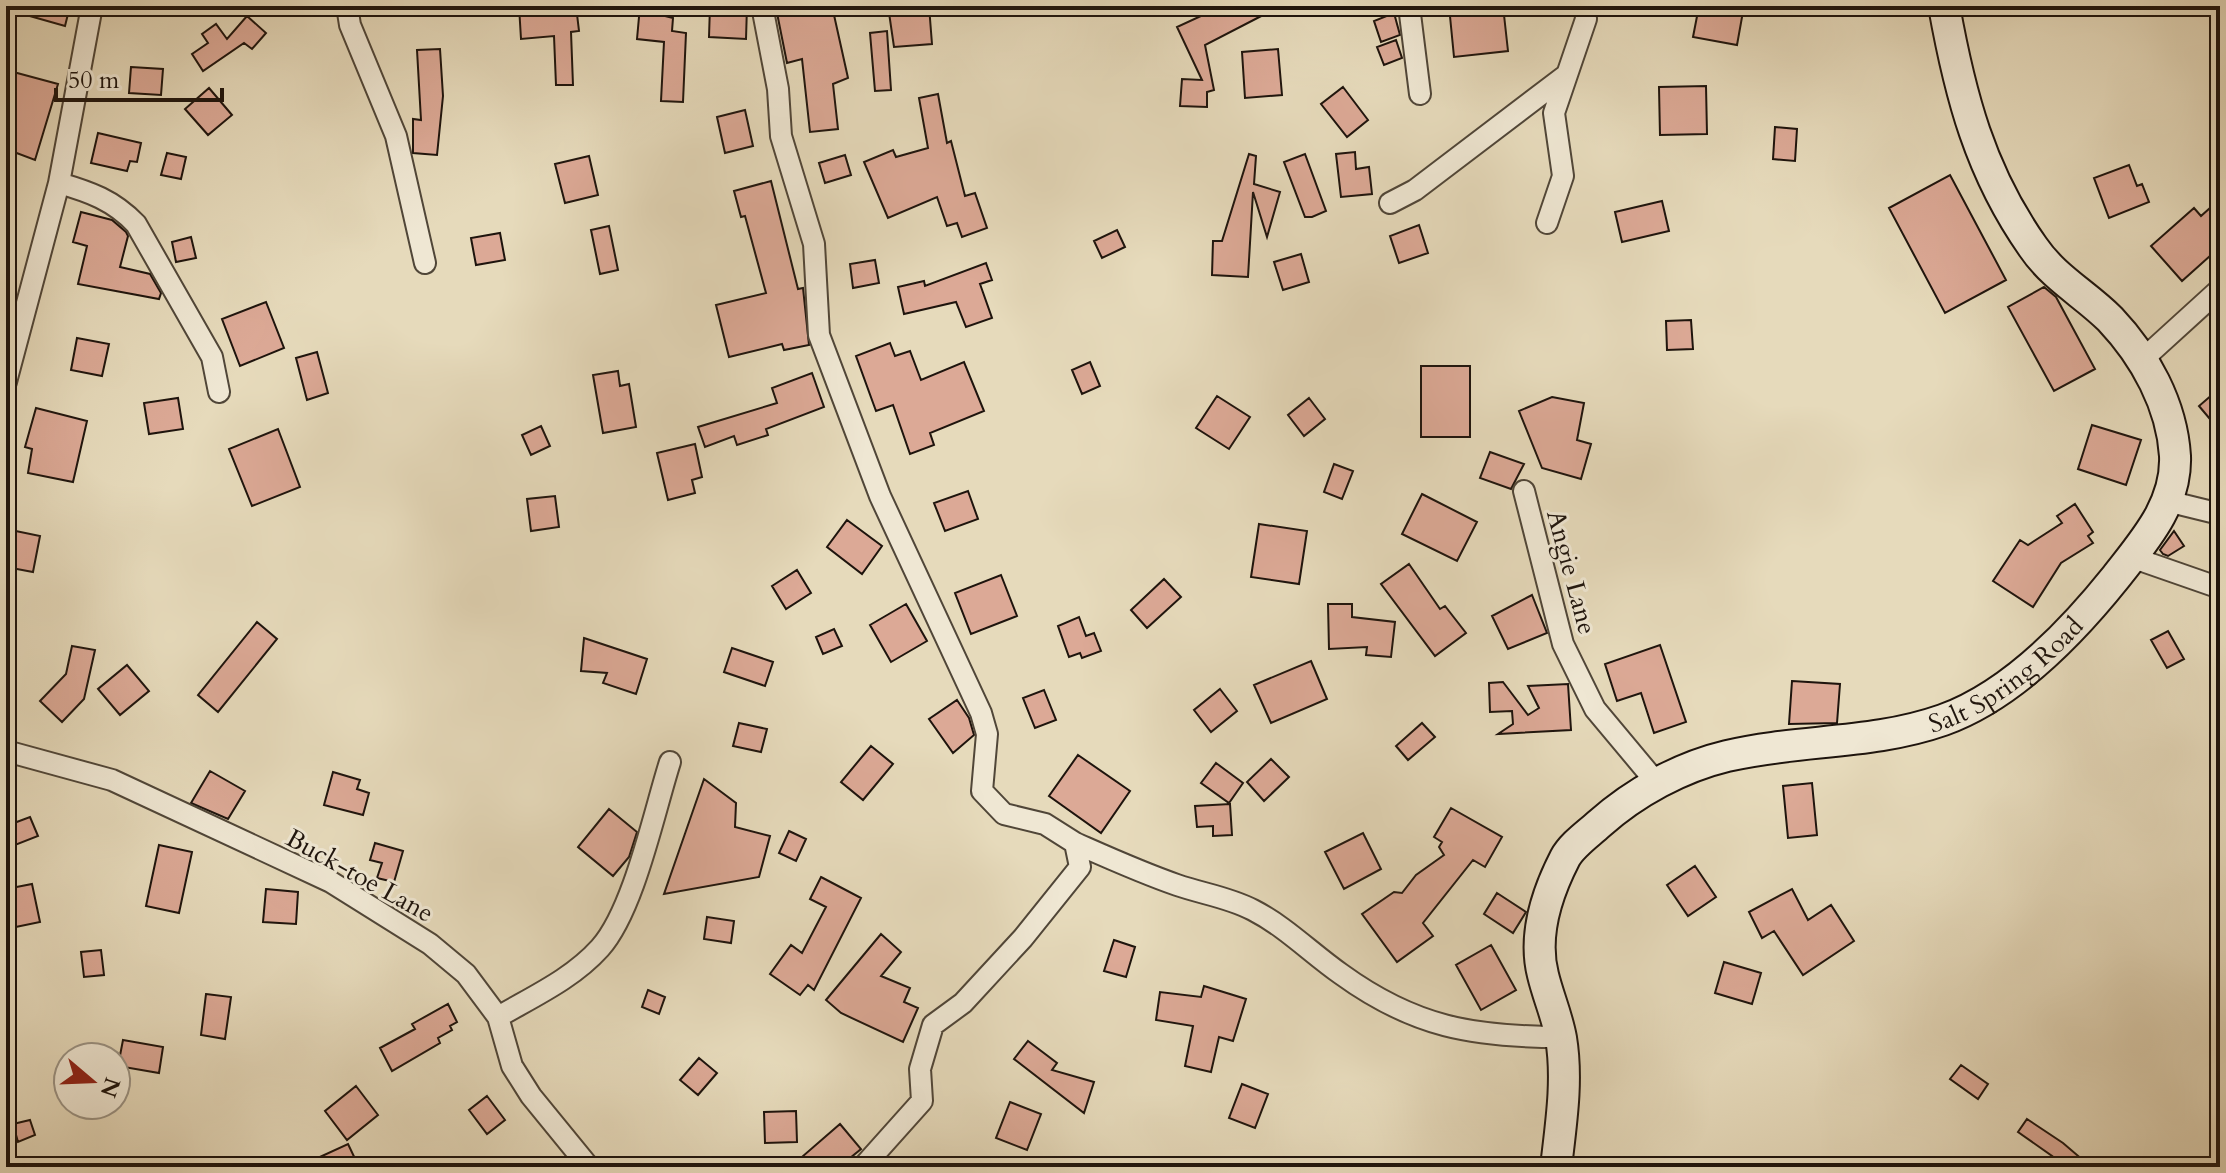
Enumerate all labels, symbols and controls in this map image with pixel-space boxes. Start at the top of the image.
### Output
scale bar [56,52,222,102]
text: 50 m [68,64,120,97]
street label: Angie Lane [1538,506,1605,638]
street label: Salt Spring Road [1924,609,2091,742]
street label: Buck-toe Lane [280,820,440,930]
north arrow [52,1041,132,1121]
text: N [93,1073,127,1101]

